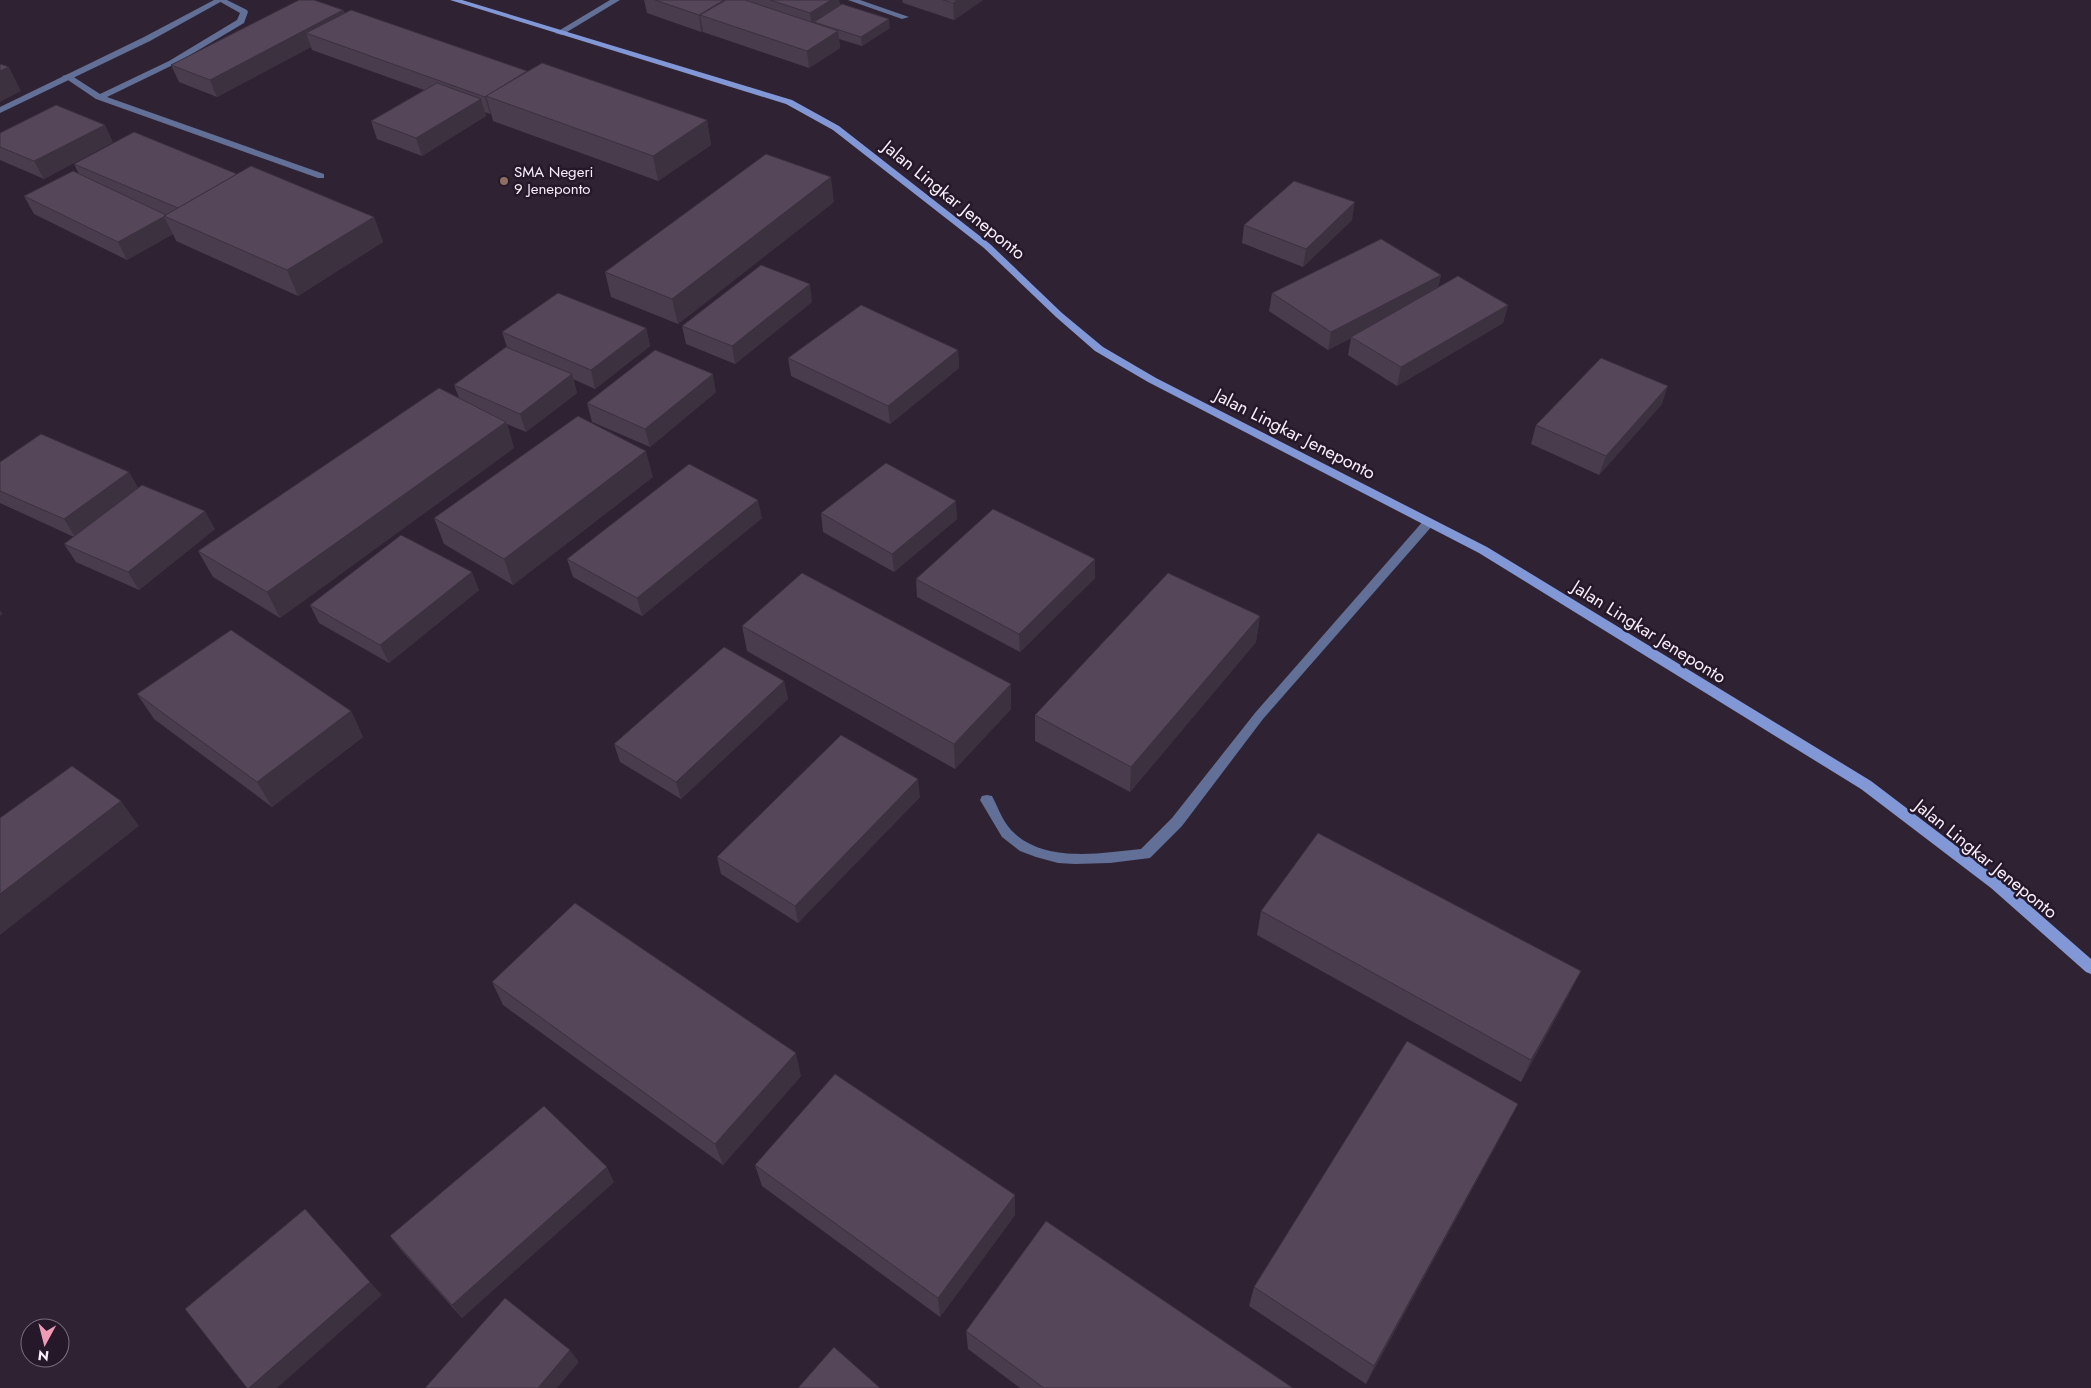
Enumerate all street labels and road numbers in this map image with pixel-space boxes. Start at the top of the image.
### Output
street label: Jalan Lingkar Jeneponto [875,133,1031,266]
street label: Jalan Lingkar Jeneponto [1208,381,1380,486]
street label: Jalan Lingkar Jeneponto [1565,573,1731,690]
street label: Jalan Lingkar Jeneponto [1907,792,2063,925]

